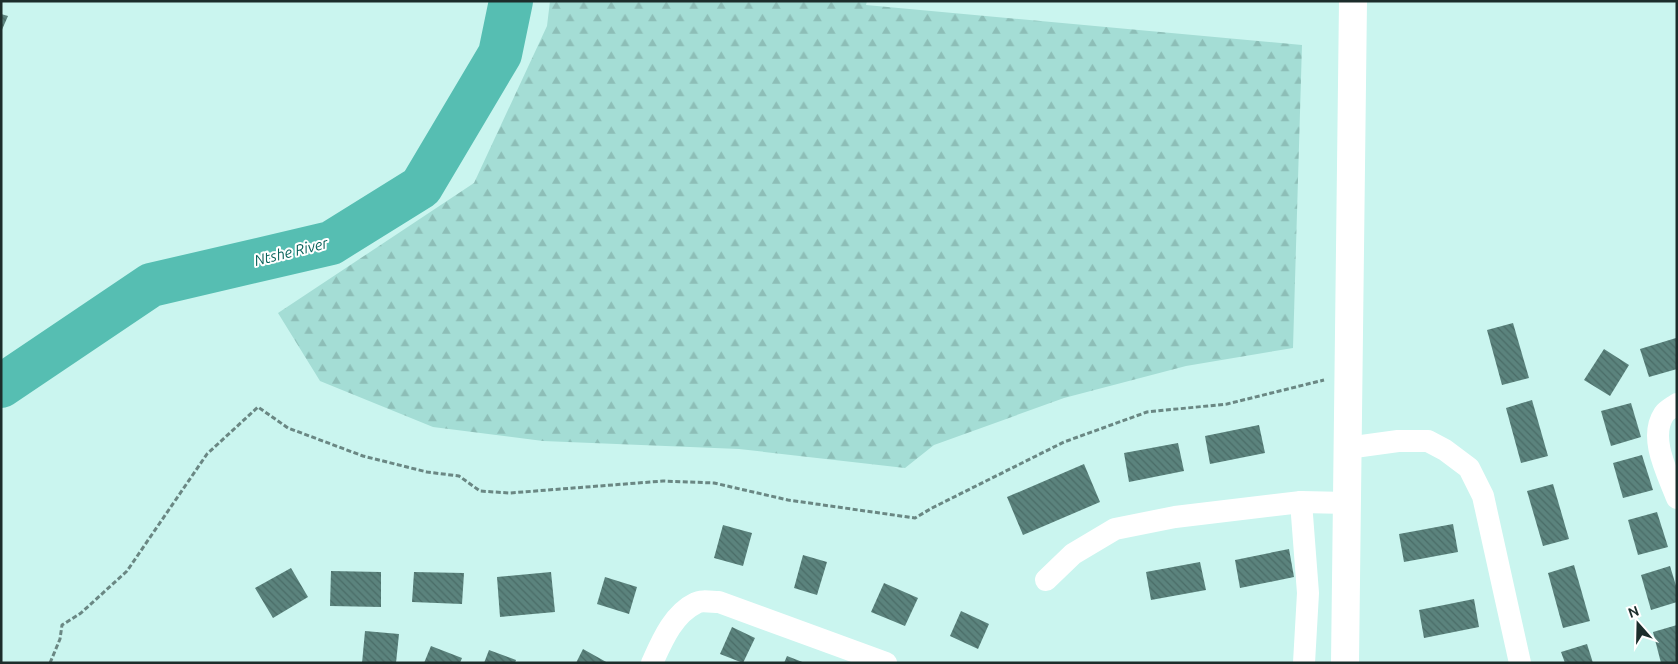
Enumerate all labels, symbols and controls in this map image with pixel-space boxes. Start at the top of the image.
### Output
water label: Ntshe River [252,234,331,269]
north arrow [1613,599,1663,649]
text: N [1626,602,1641,621]

